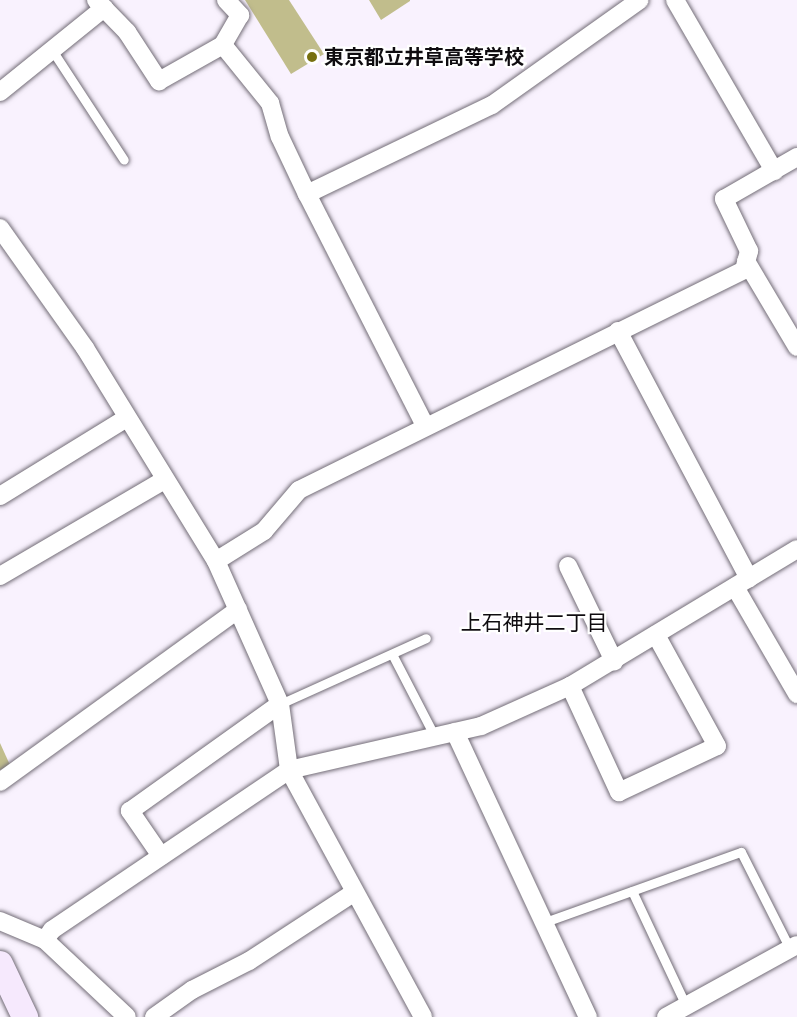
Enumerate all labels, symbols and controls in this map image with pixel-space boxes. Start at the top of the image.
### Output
place label: 東京都立井草高等学校 [324,45,524,69]
marker: 東京都立井草高等学校 [305,50,319,64]
district label: 上石神井二丁目 [461,610,607,636]

